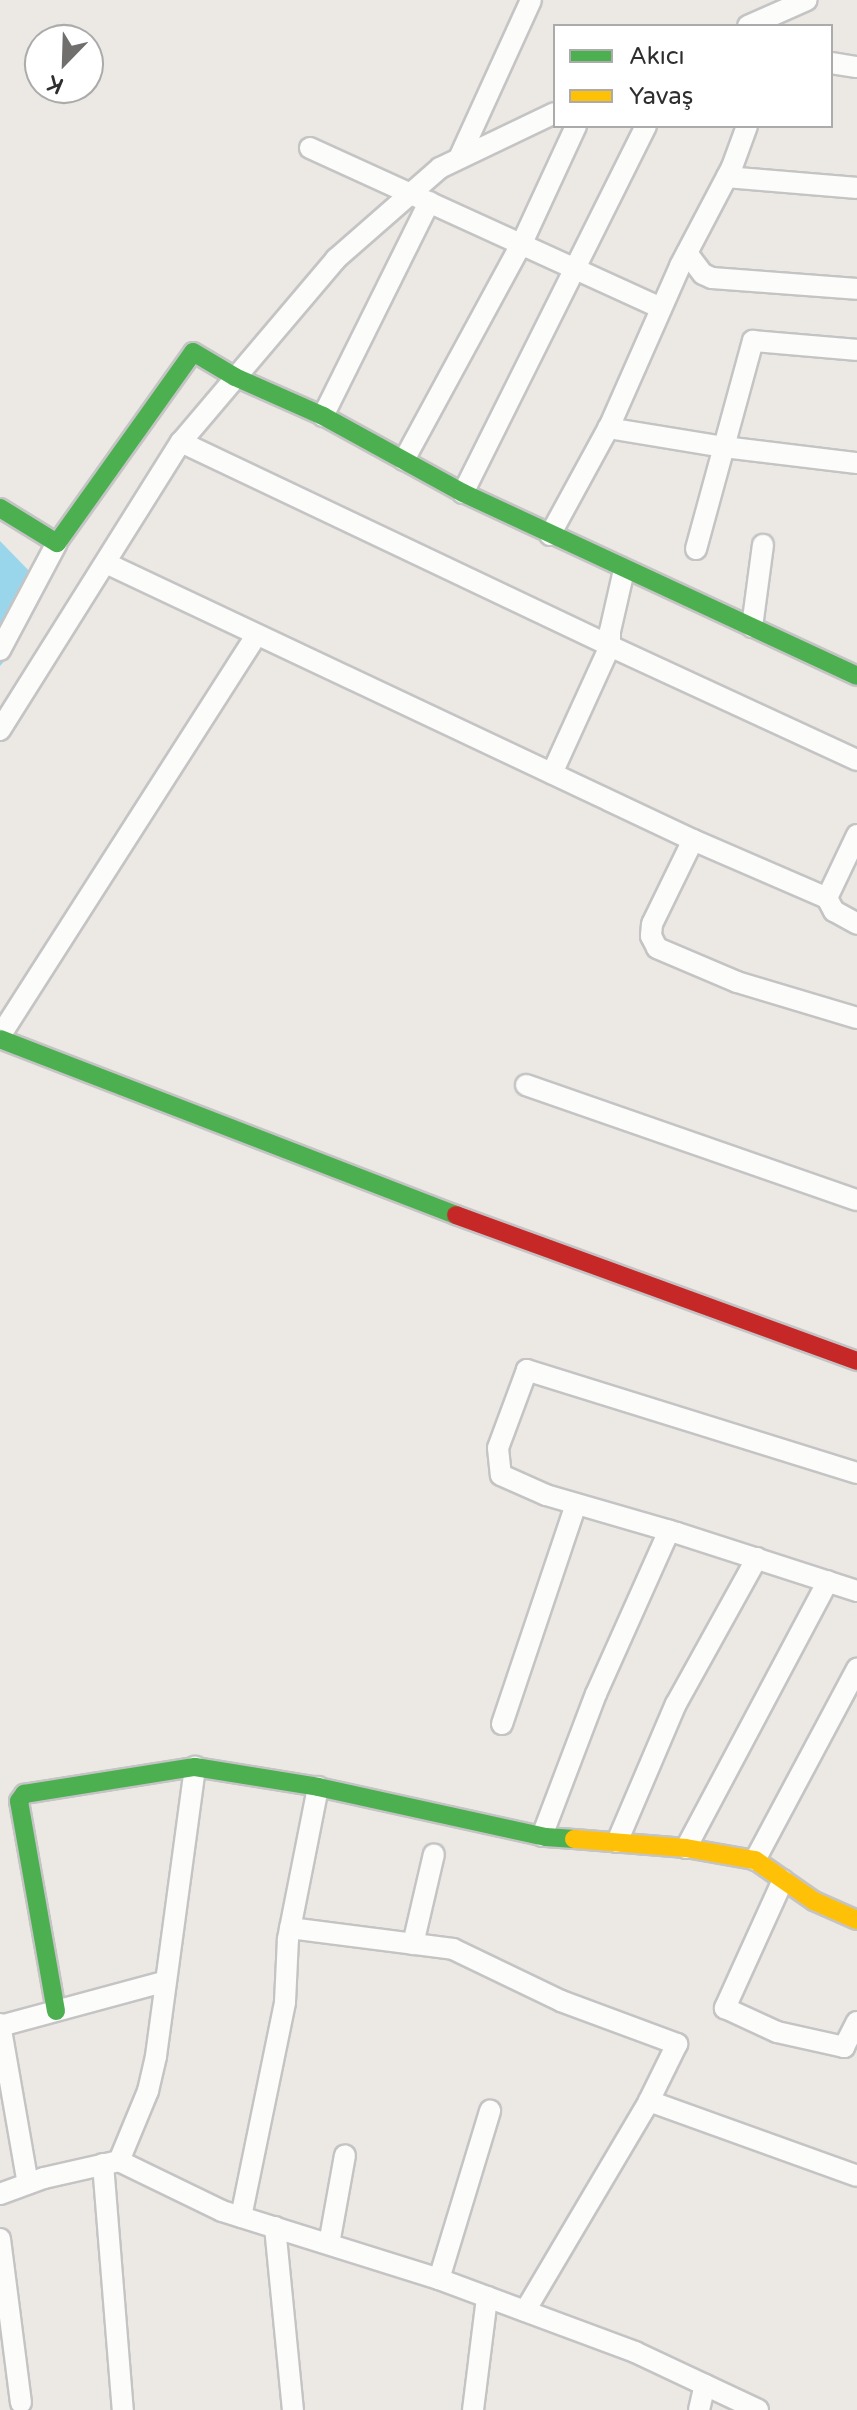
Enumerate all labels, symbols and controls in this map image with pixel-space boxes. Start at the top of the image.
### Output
north arrow [24,24,104,104]
legend [553,24,833,128]
text: Akıcı [629,42,685,71]
text: K [44,69,67,99]
text: Yavaş [629,82,693,111]

